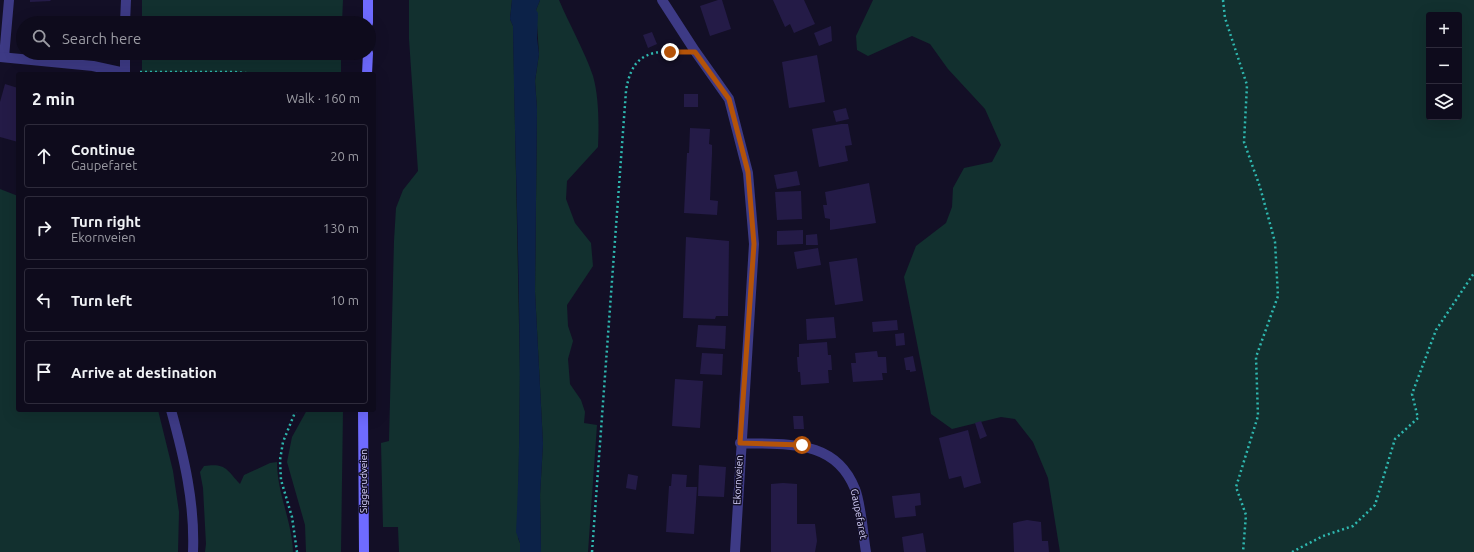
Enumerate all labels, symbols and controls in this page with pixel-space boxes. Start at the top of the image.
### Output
map controls [1426,12,1462,120]
button: + [1426,12,1462,48]
search box [16,16,376,60]
icon: search [30,27,52,49]
text: Search here [62,30,141,47]
route end [661,43,679,61]
button: − [1426,48,1462,84]
button: layers [1426,84,1462,120]
text: 2 min [32,89,75,108]
text: Walk · 160 m [286,91,360,105]
text: Continue [71,141,135,158]
icon: ahead [33,145,55,167]
text: 20 m [330,149,359,163]
text: Gaupefaret [71,158,137,172]
text: Turn right [71,213,141,230]
icon: right [33,217,55,239]
text: 130 m [323,221,359,235]
text: Ekornveien [71,230,136,244]
icon: left [33,289,55,311]
text: Turn left [71,292,132,309]
text: 10 m [330,293,359,307]
icon: arrive [33,361,55,383]
text: Arrive at destination [71,364,217,381]
route start [793,436,811,454]
street label: Siggerudveien [358,449,369,513]
street label: Ekornveien [731,455,745,505]
street label: Gaupefaret [849,488,869,540]

